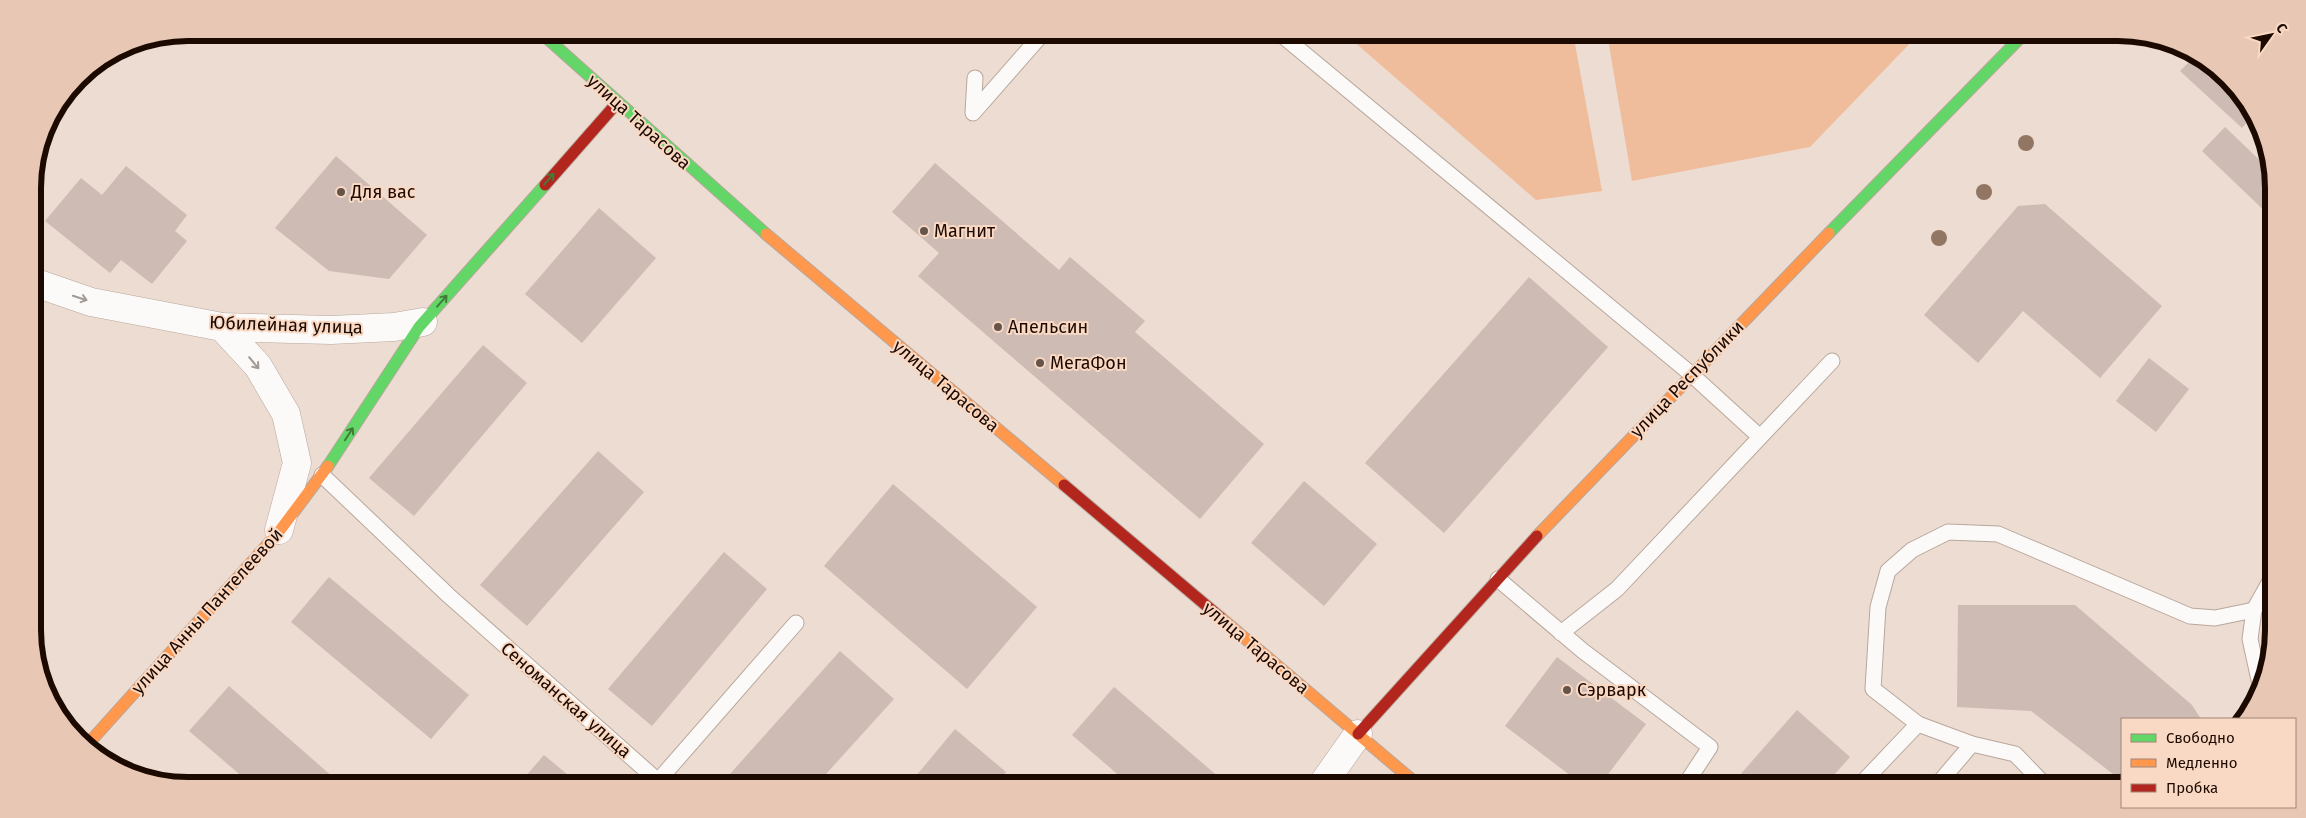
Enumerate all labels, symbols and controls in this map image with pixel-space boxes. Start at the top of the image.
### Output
north arrow [2246,10,2296,60]
text: С [2272,20,2291,36]
street label: улица Тарасова [583,70,695,174]
one-way arrow [544,173,555,186]
place label: Для вас [350,181,416,203]
marker: Для вас [335,186,347,198]
place label: Магнит [934,220,996,242]
marker: Магнит [918,225,930,237]
one-way arrow [71,294,87,303]
one-way arrow [436,295,447,308]
street label: Юбилейная улица [209,311,363,339]
place label: Апельсин [1008,316,1088,338]
street label: улица Республики [1626,316,1748,442]
marker: Апельсин [992,321,1004,333]
street label: улица Тарасова [888,335,1004,437]
place label: МегаФон [1050,352,1127,374]
one-way arrow [248,356,259,369]
marker: МегаФон [1034,357,1046,369]
one-way arrow [344,427,354,441]
street label: улица Анны Пантелеевой [127,523,287,699]
street label: улица Тарасова [1198,597,1314,699]
street label: Сеноманская улица [496,637,636,763]
place label: Сэрварк [1577,679,1647,701]
marker: Сэрварк [1561,684,1573,696]
legend [2121,718,2296,808]
text: Свободно [2166,729,2235,747]
text: Медленно [2166,754,2238,772]
text: Пробка [2166,779,2218,797]

